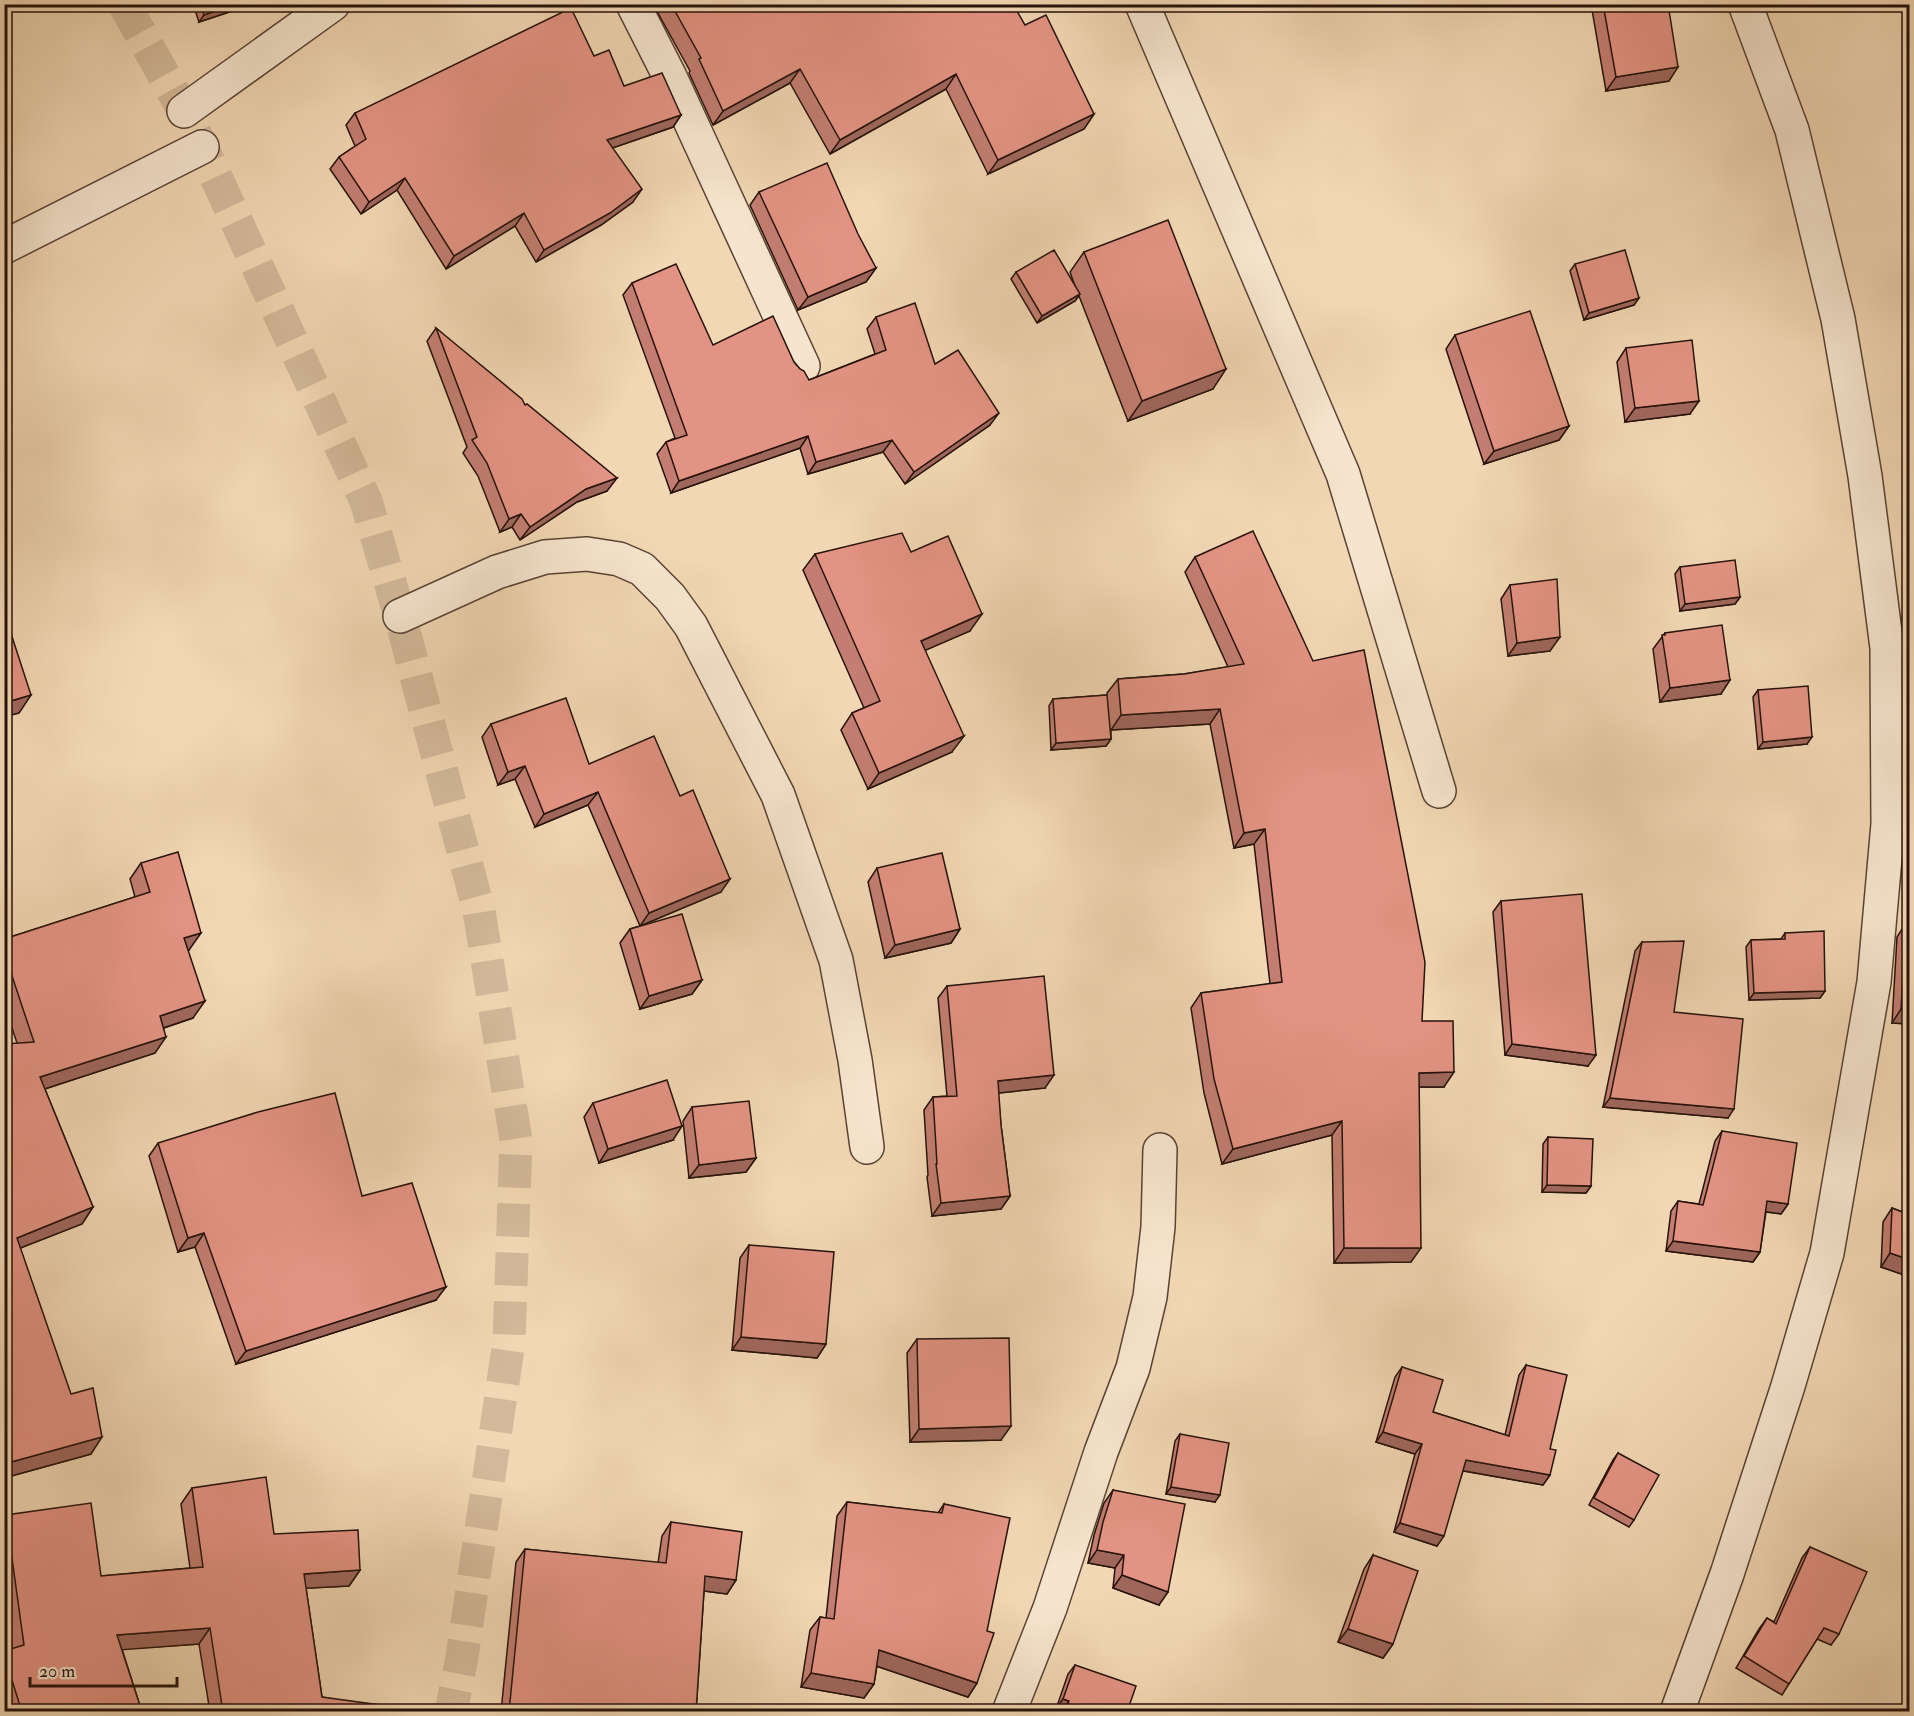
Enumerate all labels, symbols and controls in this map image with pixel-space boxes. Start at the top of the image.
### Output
scale bar [30,1650,177,1688]
text: 20 m [39,1660,75,1683]

